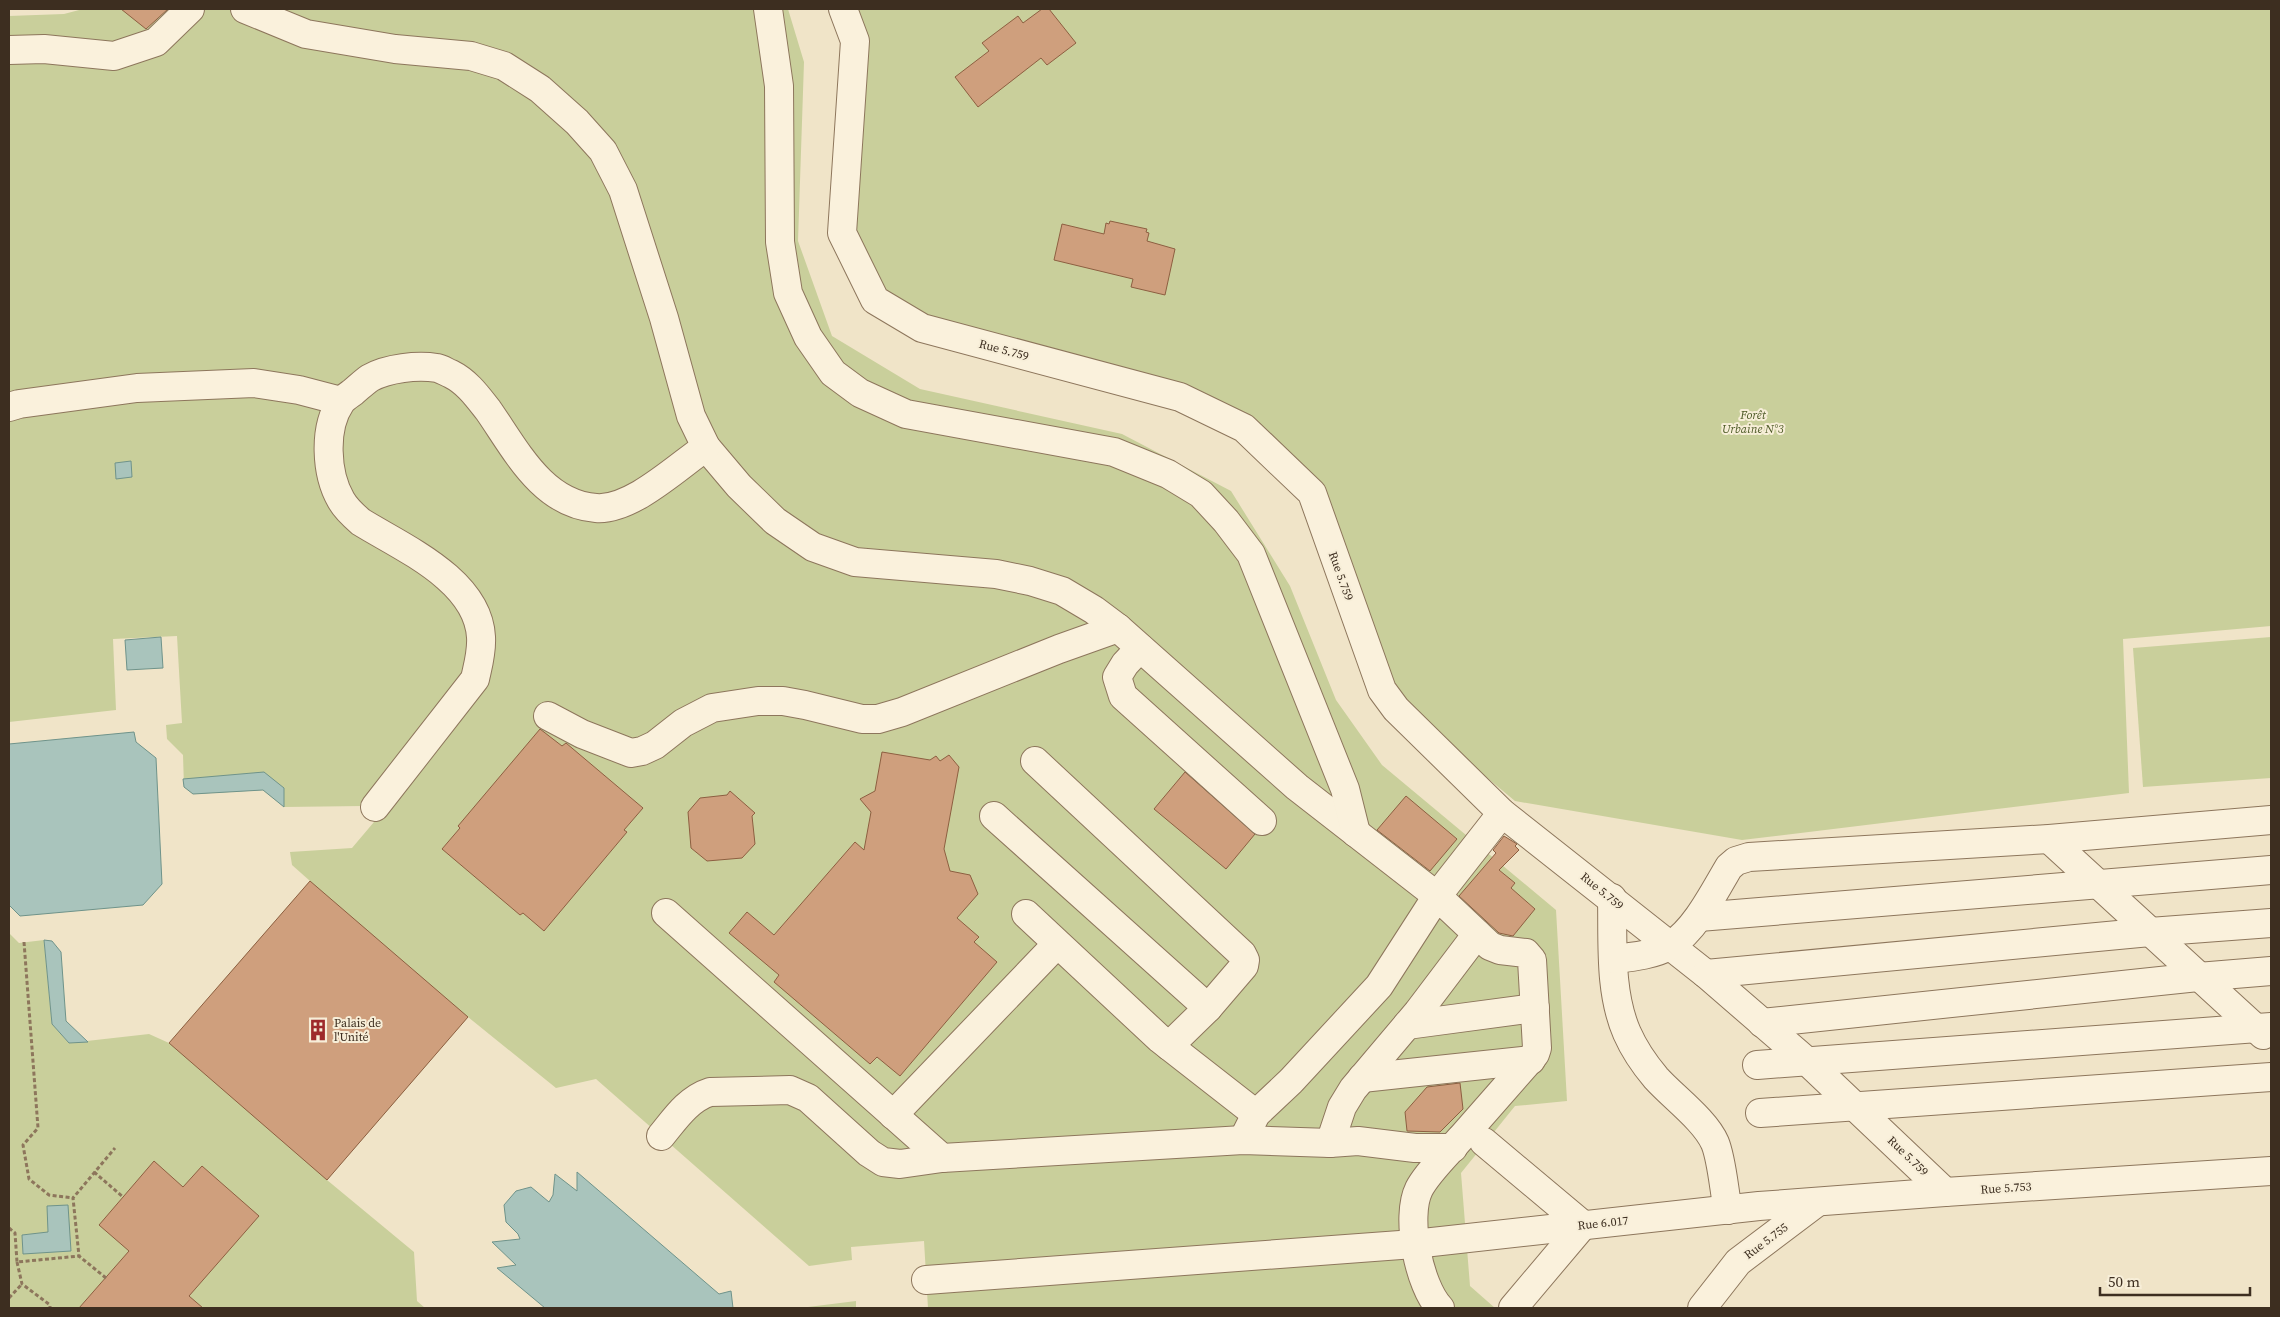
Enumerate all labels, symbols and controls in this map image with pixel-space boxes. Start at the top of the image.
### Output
street label: Rue 5.759 [977,336,1031,364]
park label: Forêt Urbaine N°3 [1722,407,1784,437]
street label: Rue 5.759 [1325,549,1357,603]
street label: Rue 5.759 [1577,869,1627,913]
place label: Palais de l'Unité [334,1015,381,1045]
building icon: Palais de l'Unité [305,1017,331,1043]
street label: Rue 5.759 [1884,1133,1932,1179]
street label: Rue 5.753 [1980,1178,2032,1198]
street label: Rue 6.017 [1577,1212,1629,1234]
street label: Rue 5.755 [1741,1219,1791,1263]
scale bar [2100,1264,2250,1296]
text: 50 m [2108,1271,2140,1292]

